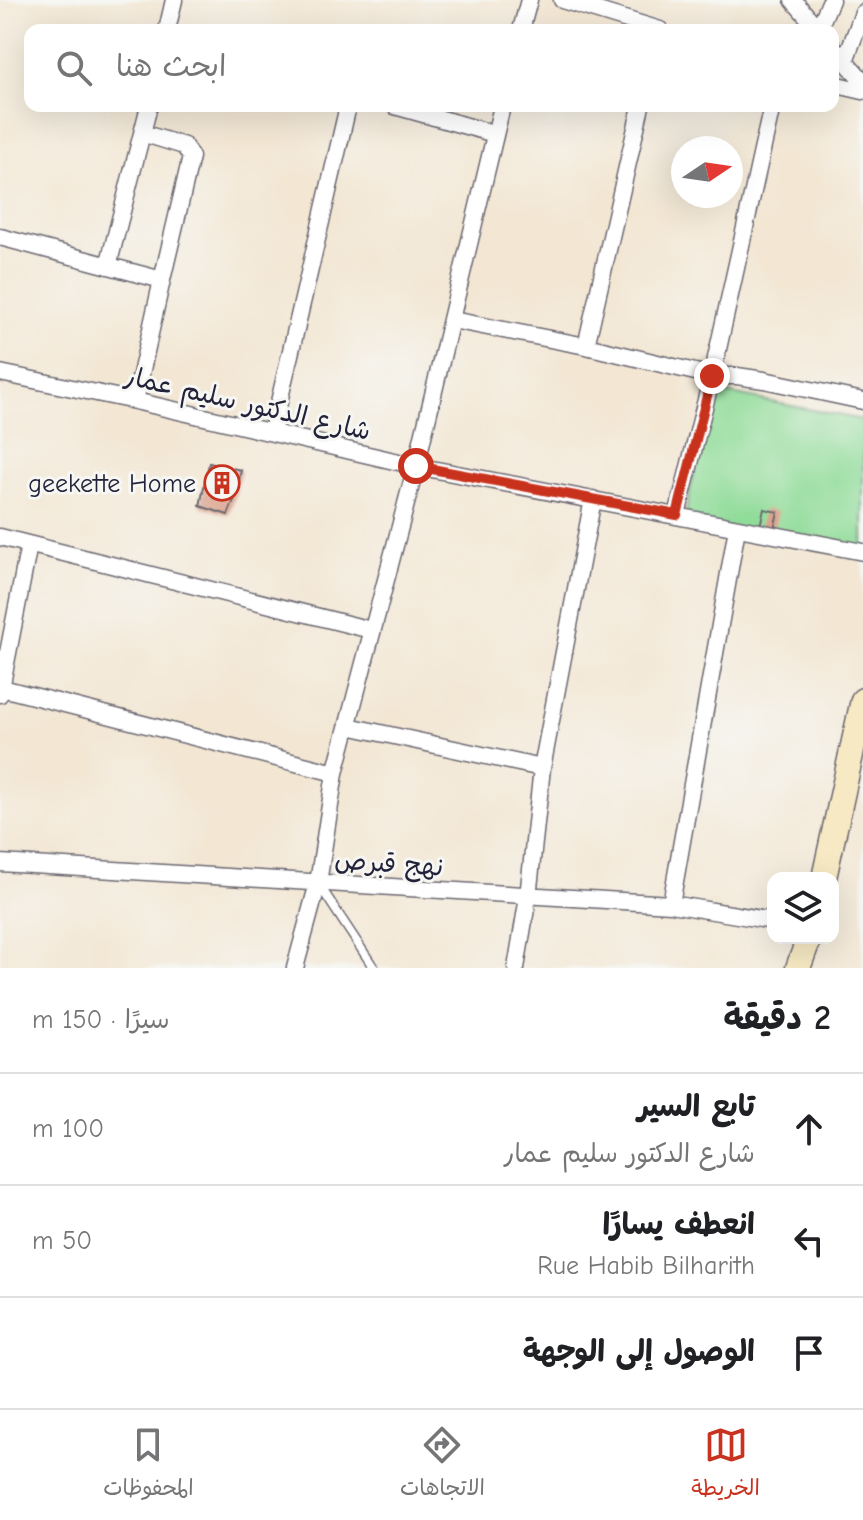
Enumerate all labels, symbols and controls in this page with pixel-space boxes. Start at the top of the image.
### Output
search box [24,24,839,112]
icon: search [52,46,96,90]
text: ابحث هنا [116,49,226,84]
north arrow [671,136,743,208]
route end [694,358,730,394]
street label: شارع الدكتور سليم عمار [120,361,374,451]
route start [398,448,434,484]
building icon: geekette Home [203,464,241,502]
place label: geekette Home [28,469,196,499]
street label: نهج قبرص [333,845,444,885]
map controls [767,872,839,944]
button: layers [767,872,839,944]
text: 2 دقيقة [724,998,831,1038]
text: سيرًا · 150 m [32,1005,170,1035]
text: تابع السير [637,1089,755,1124]
icon: ahead [787,1107,831,1151]
text: 100 m [32,1114,104,1144]
text: شارع الدكتور سليم عمار [504,1139,755,1169]
text: انعطف يسارًا [603,1207,755,1242]
icon: left [787,1219,831,1263]
text: 50 m [32,1226,92,1256]
text: Rue Habib Bilharith [537,1251,755,1281]
icon: arrive [787,1331,831,1375]
text: الوصول إلى الوجهة [523,1334,755,1369]
tab: المحفوظات [103,1423,194,1507]
tab: الاتجاهات [400,1423,485,1507]
tab: الخريطة [691,1423,760,1507]

